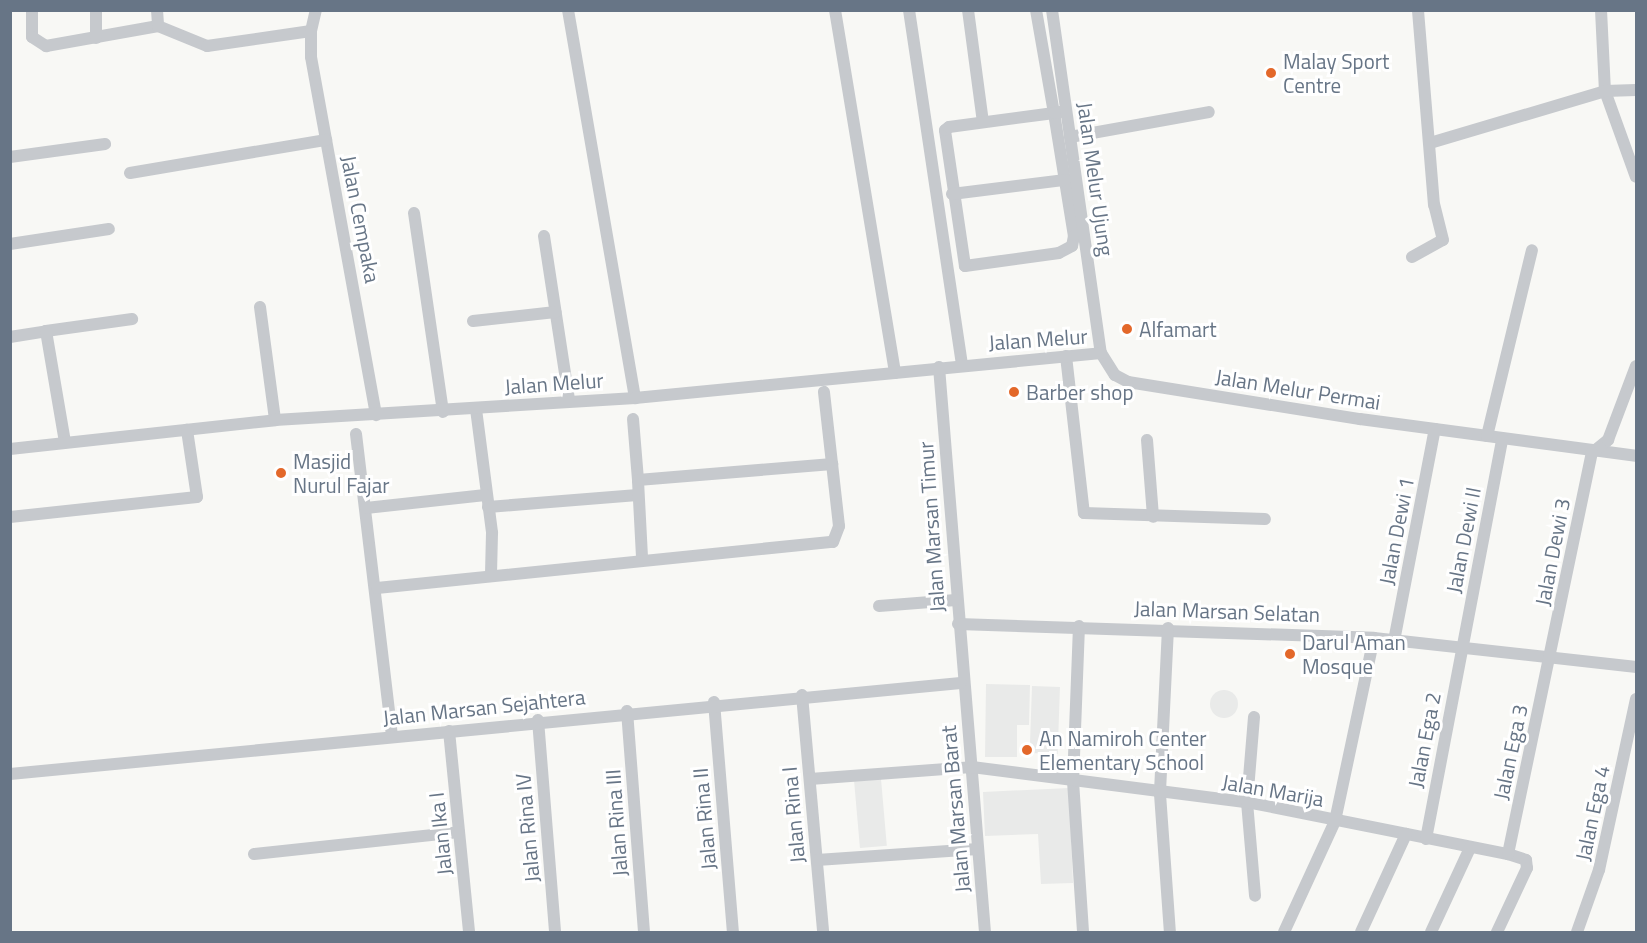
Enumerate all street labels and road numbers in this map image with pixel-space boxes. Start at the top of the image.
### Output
street label: Jalan Melur Ujung [1073,100,1119,258]
street label: Jalan Cempaka [336,153,386,285]
street label: Jalan Melur [988,323,1088,355]
street label: Jalan Melur Permai [1214,364,1382,414]
street label: Jalan Melur [504,367,604,399]
street label: Jalan Marsan Timur [912,441,950,613]
street label: Jalan Dewi 1 [1373,475,1419,587]
street label: Jalan Dewi II [1440,485,1486,595]
street label: Jalan Dewi 3 [1529,496,1575,608]
street label: Jalan Marsan Selatan [1134,595,1320,627]
street label: Jalan Marsan Sejahtera [381,684,587,730]
street label: Jalan Ega 2 [1402,690,1446,790]
street label: Jalan Ega 3 [1488,702,1532,802]
street label: Jalan Marsan Barat [935,724,975,894]
street label: Jalan Ega 4 [1570,763,1614,863]
street label: Jalan Rina I [776,766,810,864]
street label: Jalan Rina II [687,767,721,871]
street label: Jalan Rina III [600,769,632,877]
street label: Jalan Marija [1220,769,1326,811]
street label: Jalan Rina IV [510,773,544,883]
street label: Jalan Ika I [423,791,457,877]

